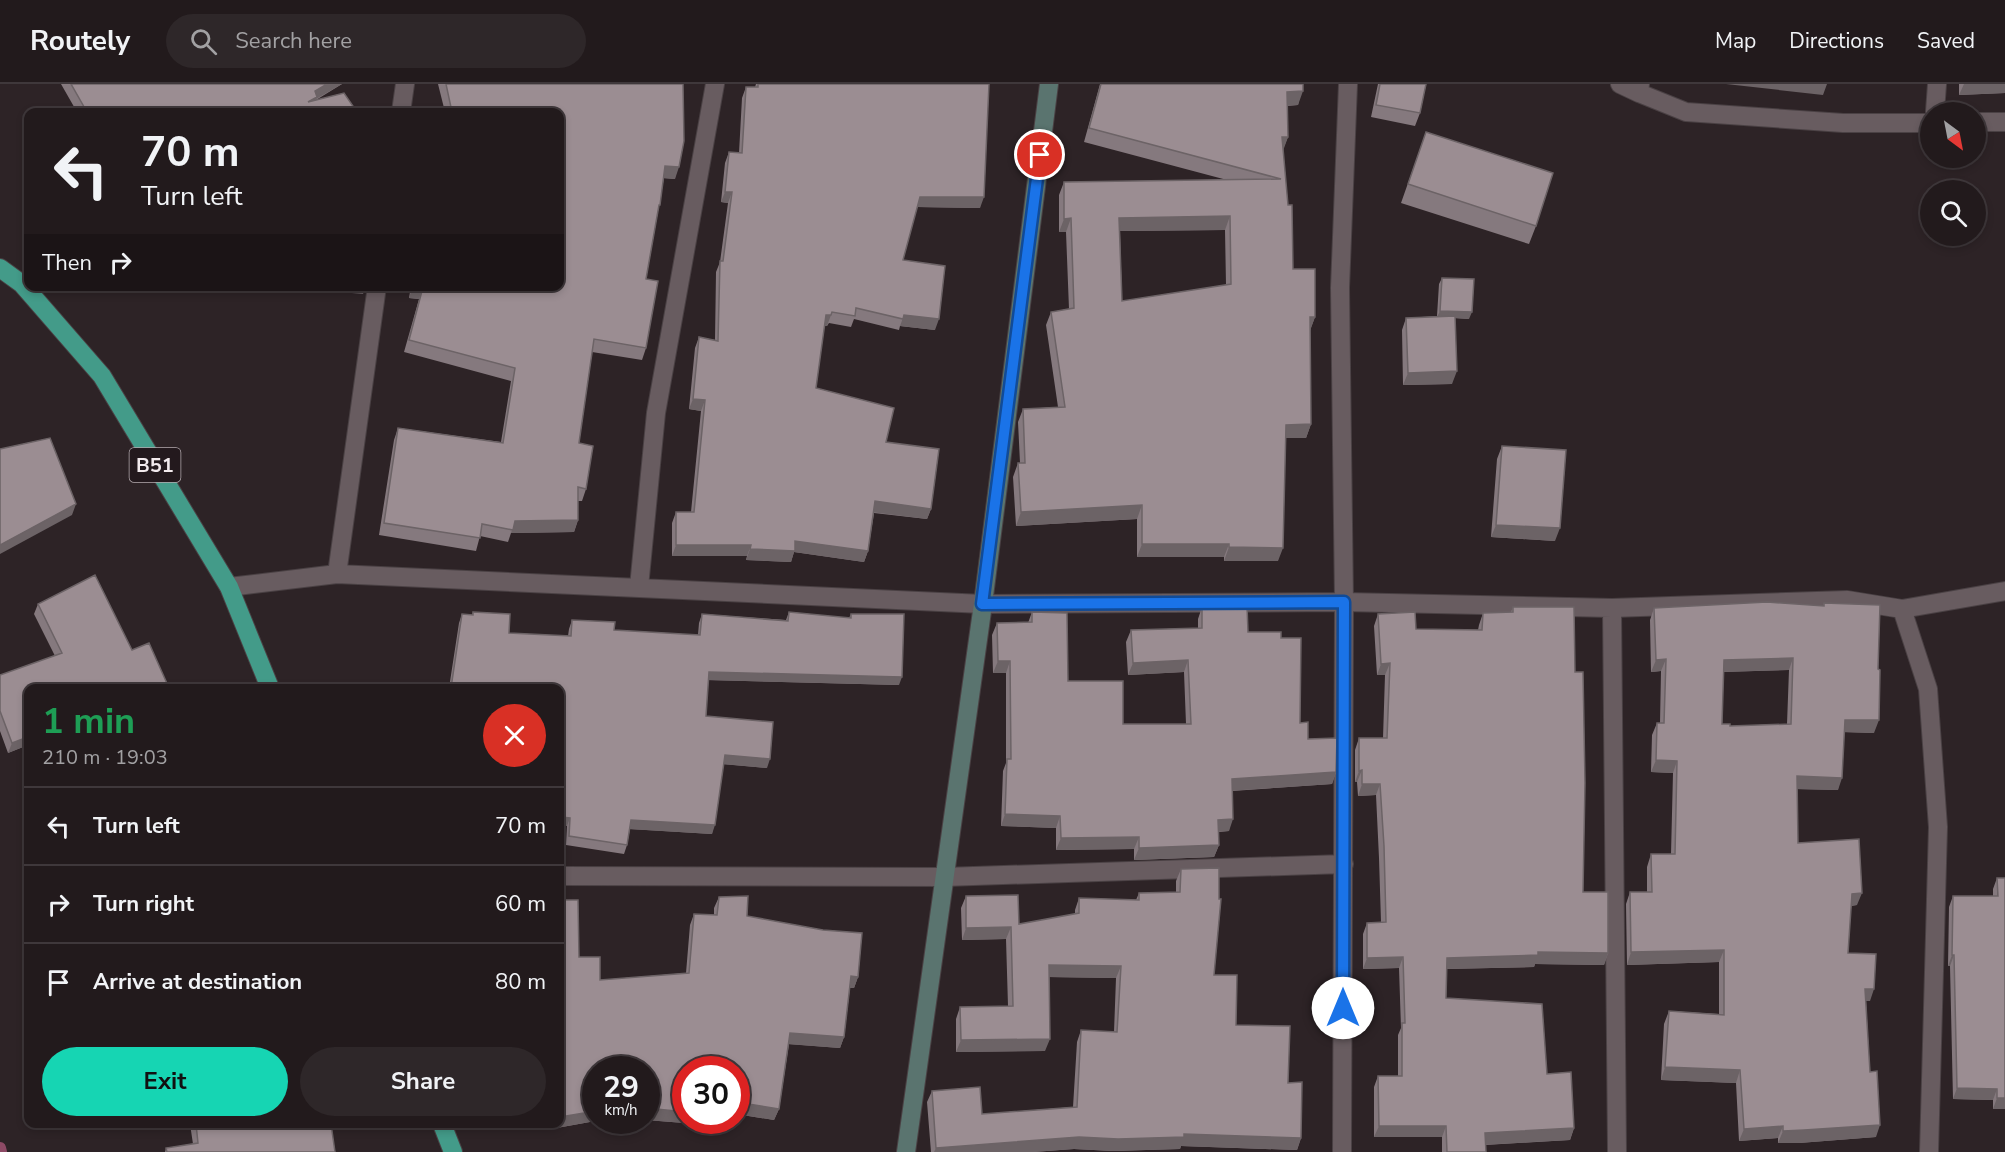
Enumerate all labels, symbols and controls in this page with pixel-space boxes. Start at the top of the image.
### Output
search box [166,14,586,68]
text: Routely [30,22,130,60]
icon: search [187,25,220,58]
text: Search here [235,26,352,56]
text: Map [1715,27,1756,55]
text: Directions [1789,27,1884,55]
text: Saved [1917,27,1975,55]
north arrow [1920,102,1986,168]
map controls [1920,102,1986,246]
text: 70 m [141,124,240,181]
pin [1014,129,1065,180]
icon: left [42,132,120,210]
icon: arrive [1023,138,1056,171]
text: Turn left [141,178,242,215]
button: search [1920,180,1986,246]
icon: right [104,246,137,279]
text: Then [42,248,92,278]
road number: B51 [130,448,180,482]
text: 1 min [42,697,135,746]
button: close [483,704,546,767]
text: 210 m · 19:03 [42,744,168,771]
icon: left [42,810,75,843]
text: Turn left [93,811,180,841]
text: 70 m [495,811,546,841]
icon: right [42,888,75,921]
text: Turn right [93,889,194,919]
text: 60 m [495,889,546,919]
icon: arrive [42,966,75,999]
text: Arrive at destination [93,967,302,997]
text: 80 m [495,967,546,997]
position arrow [1311,976,1375,1040]
button: Exit [42,1047,288,1116]
button: Share [300,1047,546,1116]
speed limit sign: 30 [672,1056,750,1134]
text: 29 [603,1067,639,1108]
text: km/h [604,1100,638,1120]

